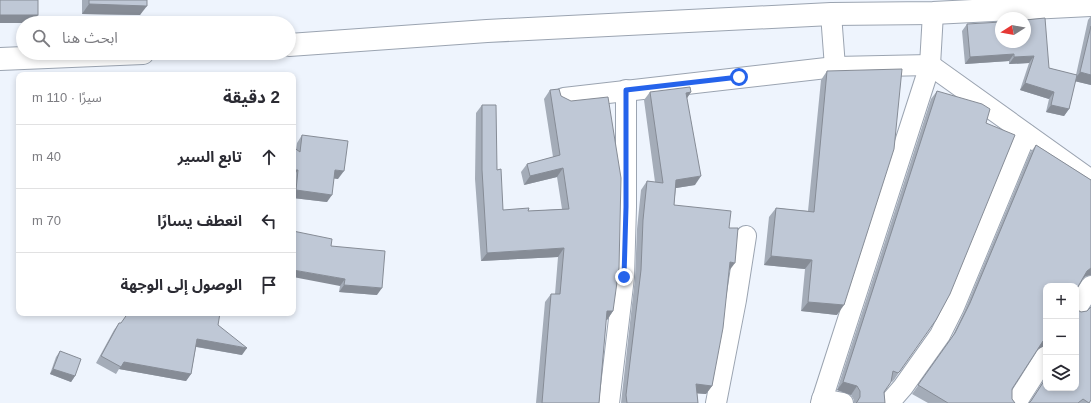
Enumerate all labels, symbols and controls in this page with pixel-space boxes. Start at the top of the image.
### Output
north arrow [995,12,1031,48]
search box [16,16,296,60]
icon: search [30,27,52,49]
text: ابحث هنا [62,29,118,46]
route start [730,68,748,86]
text: 2 دقيقة [223,88,280,107]
text: سيرًا · 110 m [32,90,102,105]
icon: ahead [258,146,280,168]
text: تابع السير [178,148,242,165]
text: 40 m [32,149,61,164]
icon: left [258,210,280,232]
text: انعطف يسارًا [157,212,242,229]
text: 70 m [32,213,61,228]
route end [615,268,633,286]
icon: arrive [258,274,280,296]
text: الوصول إلى الوجهة [120,276,242,293]
map controls [1043,283,1079,391]
button: + [1043,283,1079,319]
button: − [1043,319,1079,355]
button: layers [1043,355,1079,391]

